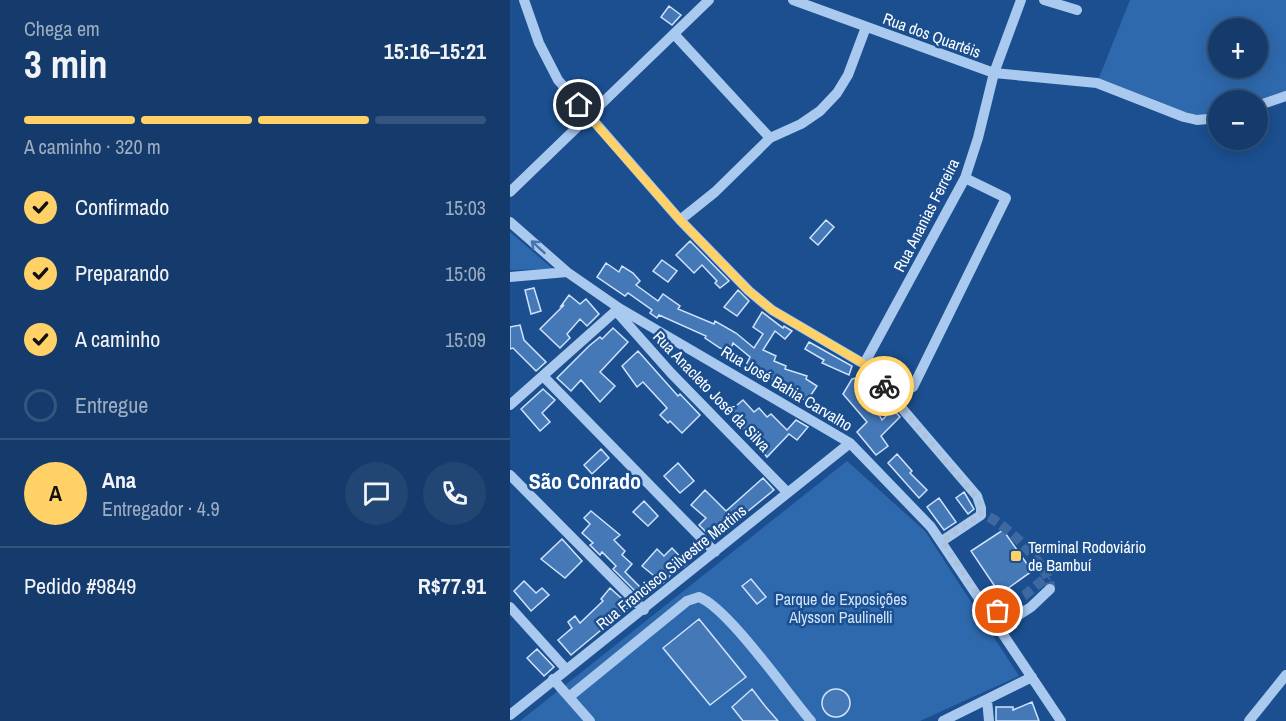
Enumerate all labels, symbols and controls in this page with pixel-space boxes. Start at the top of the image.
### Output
street label: Rua dos Quartéis [880,7,984,63]
text: Chega em [24,15,100,42]
map controls [1208,18,1268,150]
button: + [1208,18,1268,78]
text: 15:16–15:21 [384,36,486,66]
text: 3 min [24,38,108,90]
pin [553,79,604,130]
icon: home [562,88,595,121]
button: − [1208,90,1268,150]
text: A caminho · 320 m [24,133,161,160]
street label: Rua Ananias Ferreira [888,154,964,276]
icon: check [24,191,57,224]
text: Confirmado [75,192,169,222]
text: 15:03 [445,194,486,221]
one-way arrow [531,240,546,254]
icon: check [24,257,57,290]
text: Preparando [75,258,169,288]
text: 15:06 [445,260,486,287]
icon: check [24,323,57,356]
text: A caminho [75,324,160,354]
text: 15:09 [445,326,486,353]
street label: Rua Anacleto José da Silva [648,326,776,457]
street label: Rua José Bahia Carvalho [717,340,857,436]
courier [854,356,914,416]
icon: bike [868,370,901,403]
text: Entregue [75,390,148,420]
button: chat [345,462,408,525]
button: phone [423,462,486,525]
text: Ana [102,465,136,495]
district label: São Conrado [529,466,641,496]
text: A [49,478,62,508]
text: Entregador · 4.9 [102,495,220,522]
street label: Rua Francisco Silvestre Martins [591,499,751,635]
place label: Terminal Rodoviário de Bambuí [1028,536,1146,576]
marker: Terminal Rodoviário de Bambuí [1009,549,1023,563]
text: Pedido #9849 [24,571,136,601]
text: R$77.91 [418,571,486,601]
pin [972,585,1023,636]
park label: Parque de Exposições Alysson Paulinelli [775,588,907,628]
icon: bag [981,594,1014,627]

